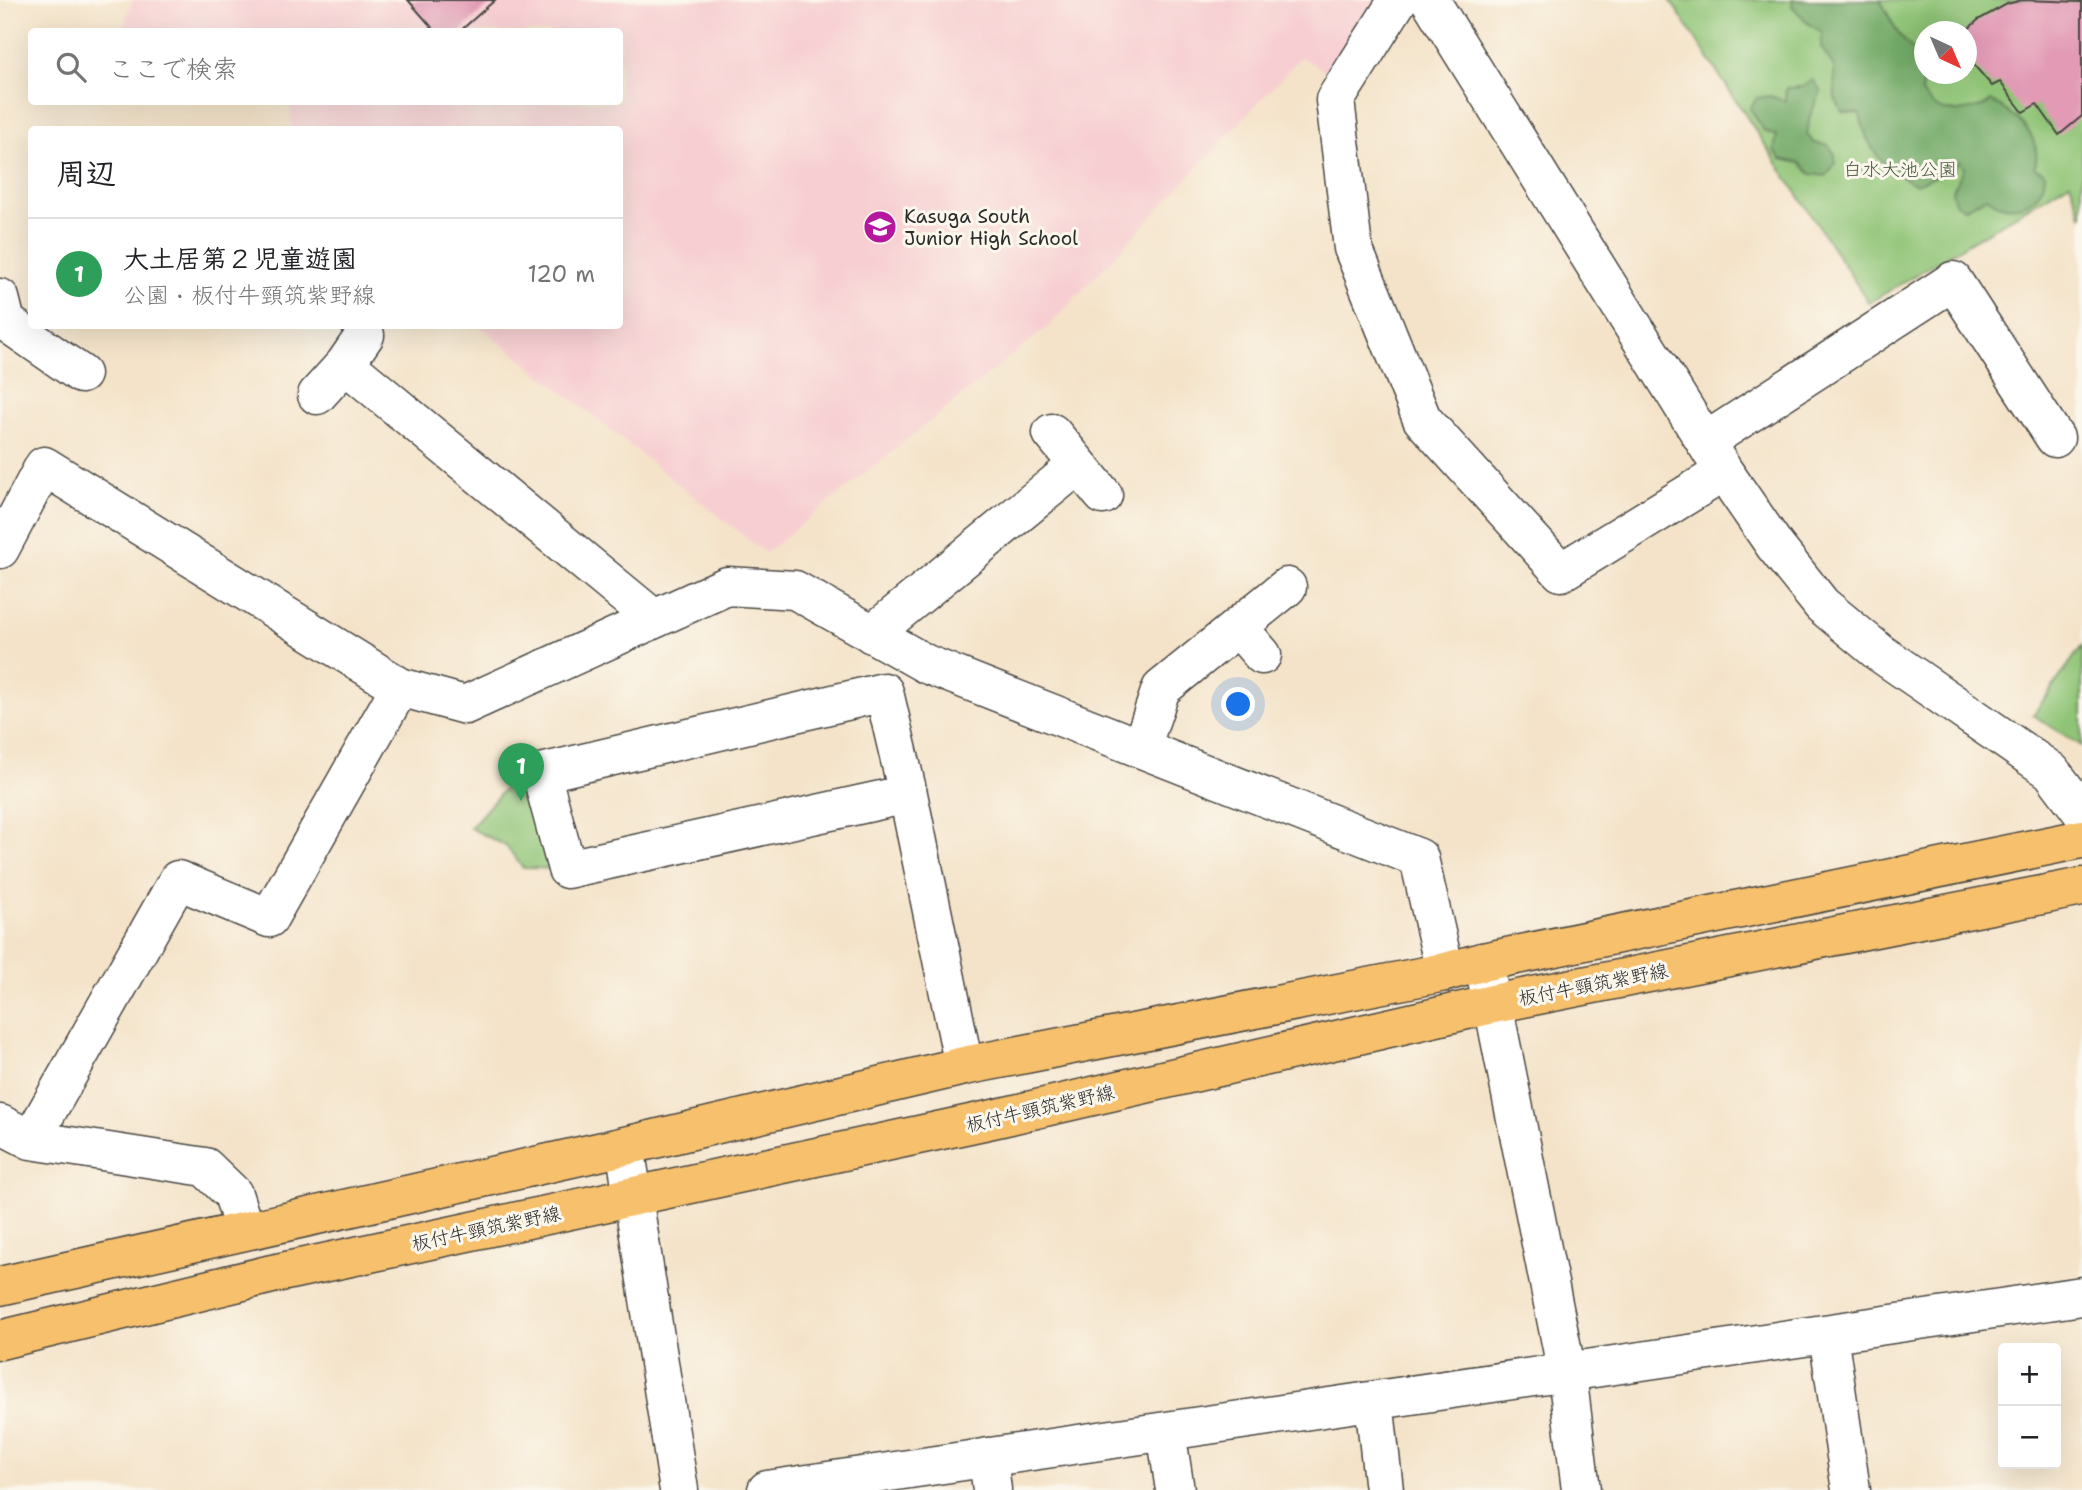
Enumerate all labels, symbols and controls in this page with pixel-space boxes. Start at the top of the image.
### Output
north arrow [1914,21,1977,84]
search box [28,28,623,105]
icon: search [52,48,90,86]
text: ここで検索 [108,51,238,86]
text: 周辺 [56,153,116,194]
park label: 白水大池公園 [1843,157,1957,182]
place label: Kasuga South Junior High School [904,204,1078,251]
school or university icon: Kasuga South Junior High School [861,208,899,246]
text: 大土居第２児童遊園 [123,241,357,276]
text: 1 [74,259,84,289]
text: 120 m [527,259,595,289]
text: 公園 · 板付牛頸筑紫野線 [123,280,375,310]
your location [1221,687,1255,721]
pin: 1 [498,743,544,801]
street label: 板付牛頸筑紫野線 [1516,958,1670,1011]
street label: 板付牛頸筑紫野線 [963,1079,1117,1138]
street label: 板付牛頸筑紫野線 [409,1200,563,1257]
map controls [1998,1343,2061,1469]
button: + [1998,1343,2061,1406]
button: − [1998,1406,2061,1469]

